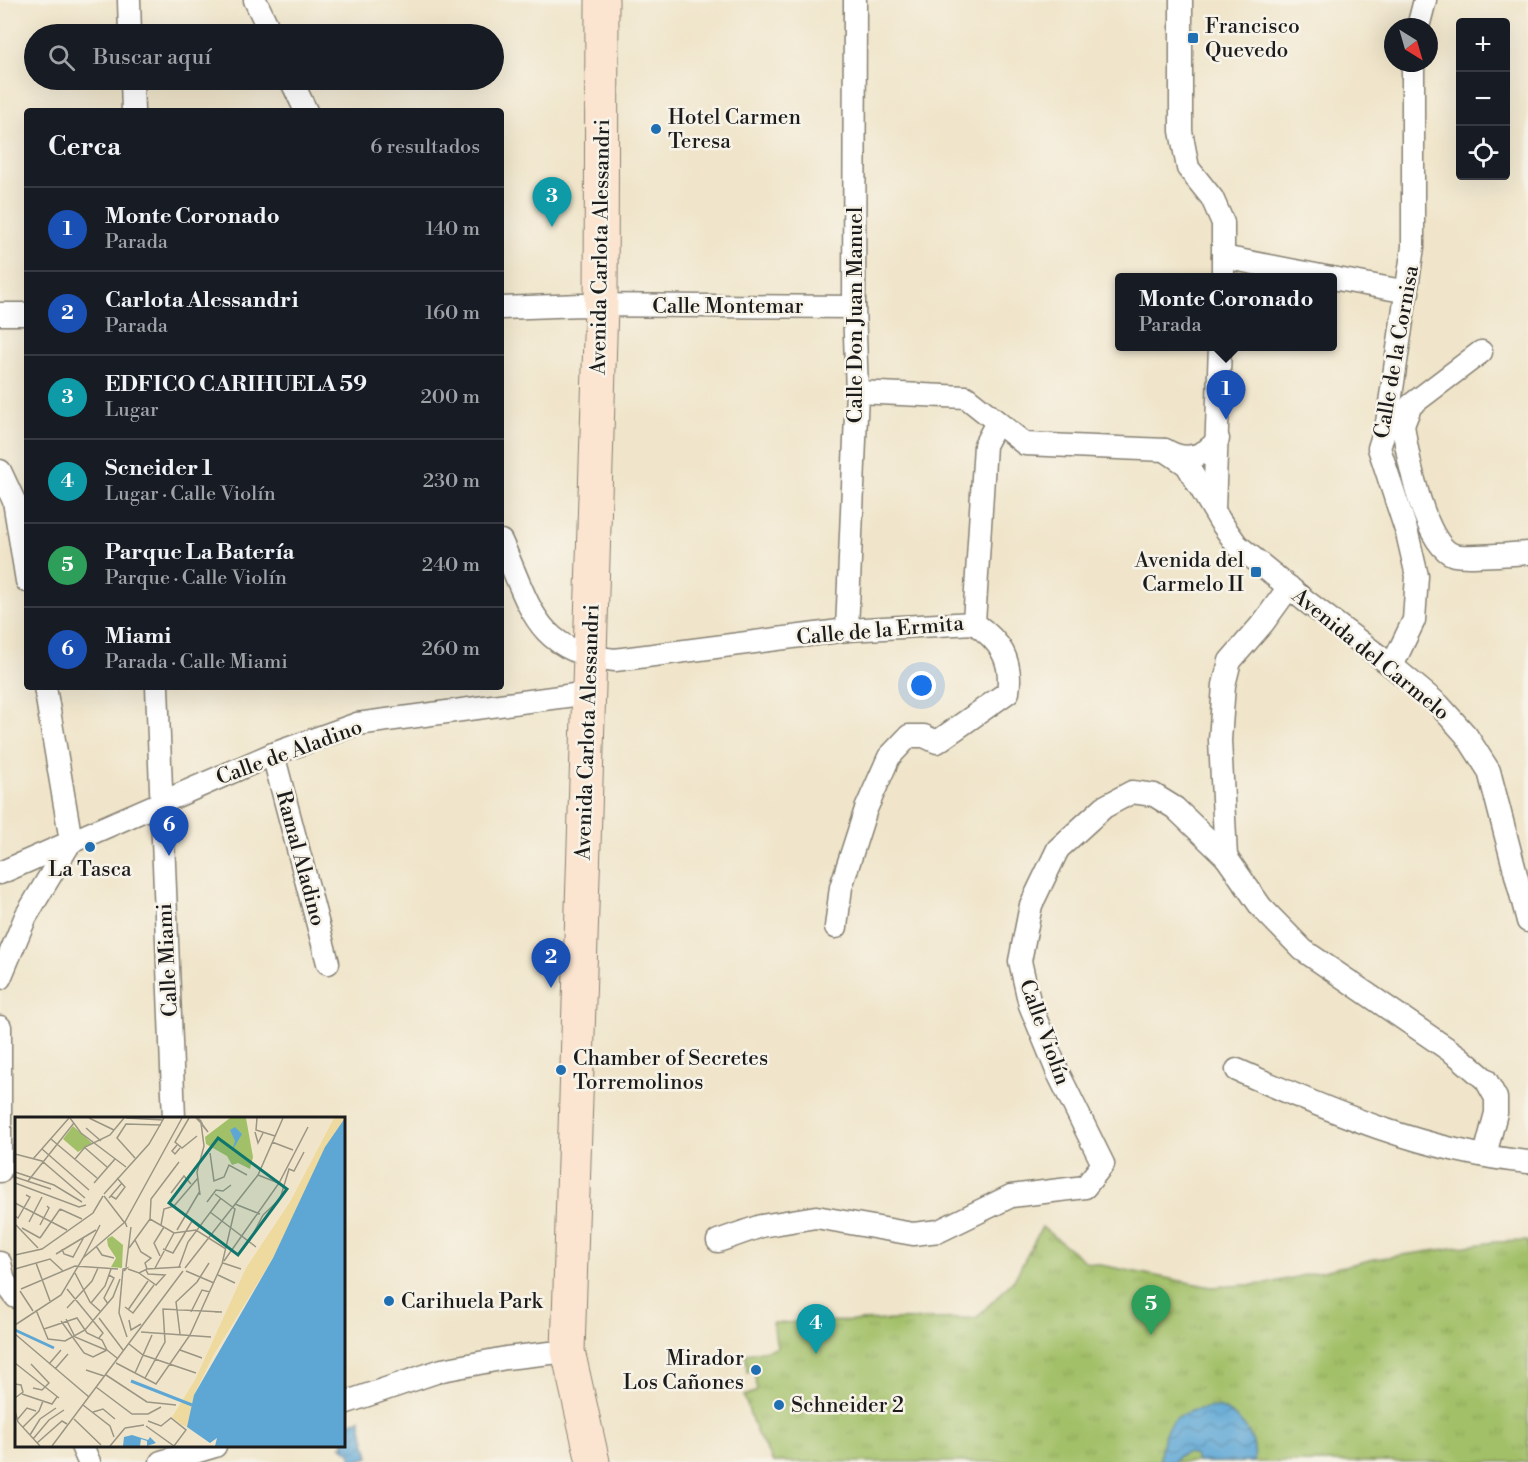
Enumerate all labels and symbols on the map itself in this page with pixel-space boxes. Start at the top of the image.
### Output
place label: Francisco Quevedo [1205,14,1300,64]
north arrow [1384,18,1438,72]
marker: Francisco Quevedo [1186,31,1200,45]
place label: Hotel Carmen Teresa [668,105,801,155]
street label: Avenida Carlota Alessandri [586,119,616,376]
marker: Hotel Carmen Teresa [649,122,663,136]
pin: 3 [532,178,572,227]
street label: Calle Don Juan Manuel [843,207,869,423]
street label: Calle de la Cornisa [1369,263,1425,441]
street label: Calle Montemar [652,294,804,320]
pin: 1 [1206,370,1246,420]
place label: Avenida del Carmelo II [1134,548,1244,598]
marker: Avenida del Carmelo II [1249,565,1263,579]
street label: Avenida del Carmelo [1286,583,1454,726]
street label: Avenida Carlota Alessandri [571,604,605,861]
street label: Calle de la Ermita [795,611,965,651]
your location [907,671,936,700]
street label: Calle de Aladino [213,714,366,791]
street label: Ramal Aladino [269,787,331,929]
pin: 6 [150,806,188,856]
marker: La Tasca [83,840,97,854]
place label: La Tasca [48,857,132,883]
street label: Calle Miami [152,902,184,1017]
pin: 2 [532,938,570,988]
street label: Calle Violín [1013,976,1075,1089]
place label: Chamber of Secretes Torremolinos [573,1046,768,1096]
marker: Chamber of Secretes Torremolinos [554,1063,568,1077]
inset map [15,1117,345,1447]
pin: 5 [1132,1286,1170,1335]
place label: Carihuela Park [401,1289,543,1315]
marker: Carihuela Park [382,1294,396,1308]
pin: 4 [796,1304,836,1354]
place label: Mirador Los Cañones [623,1346,744,1396]
marker: Mirador Los Cañones [749,1363,763,1377]
place label: Schneider 2 [791,1393,904,1419]
marker: Schneider 2 [772,1398,786,1412]

